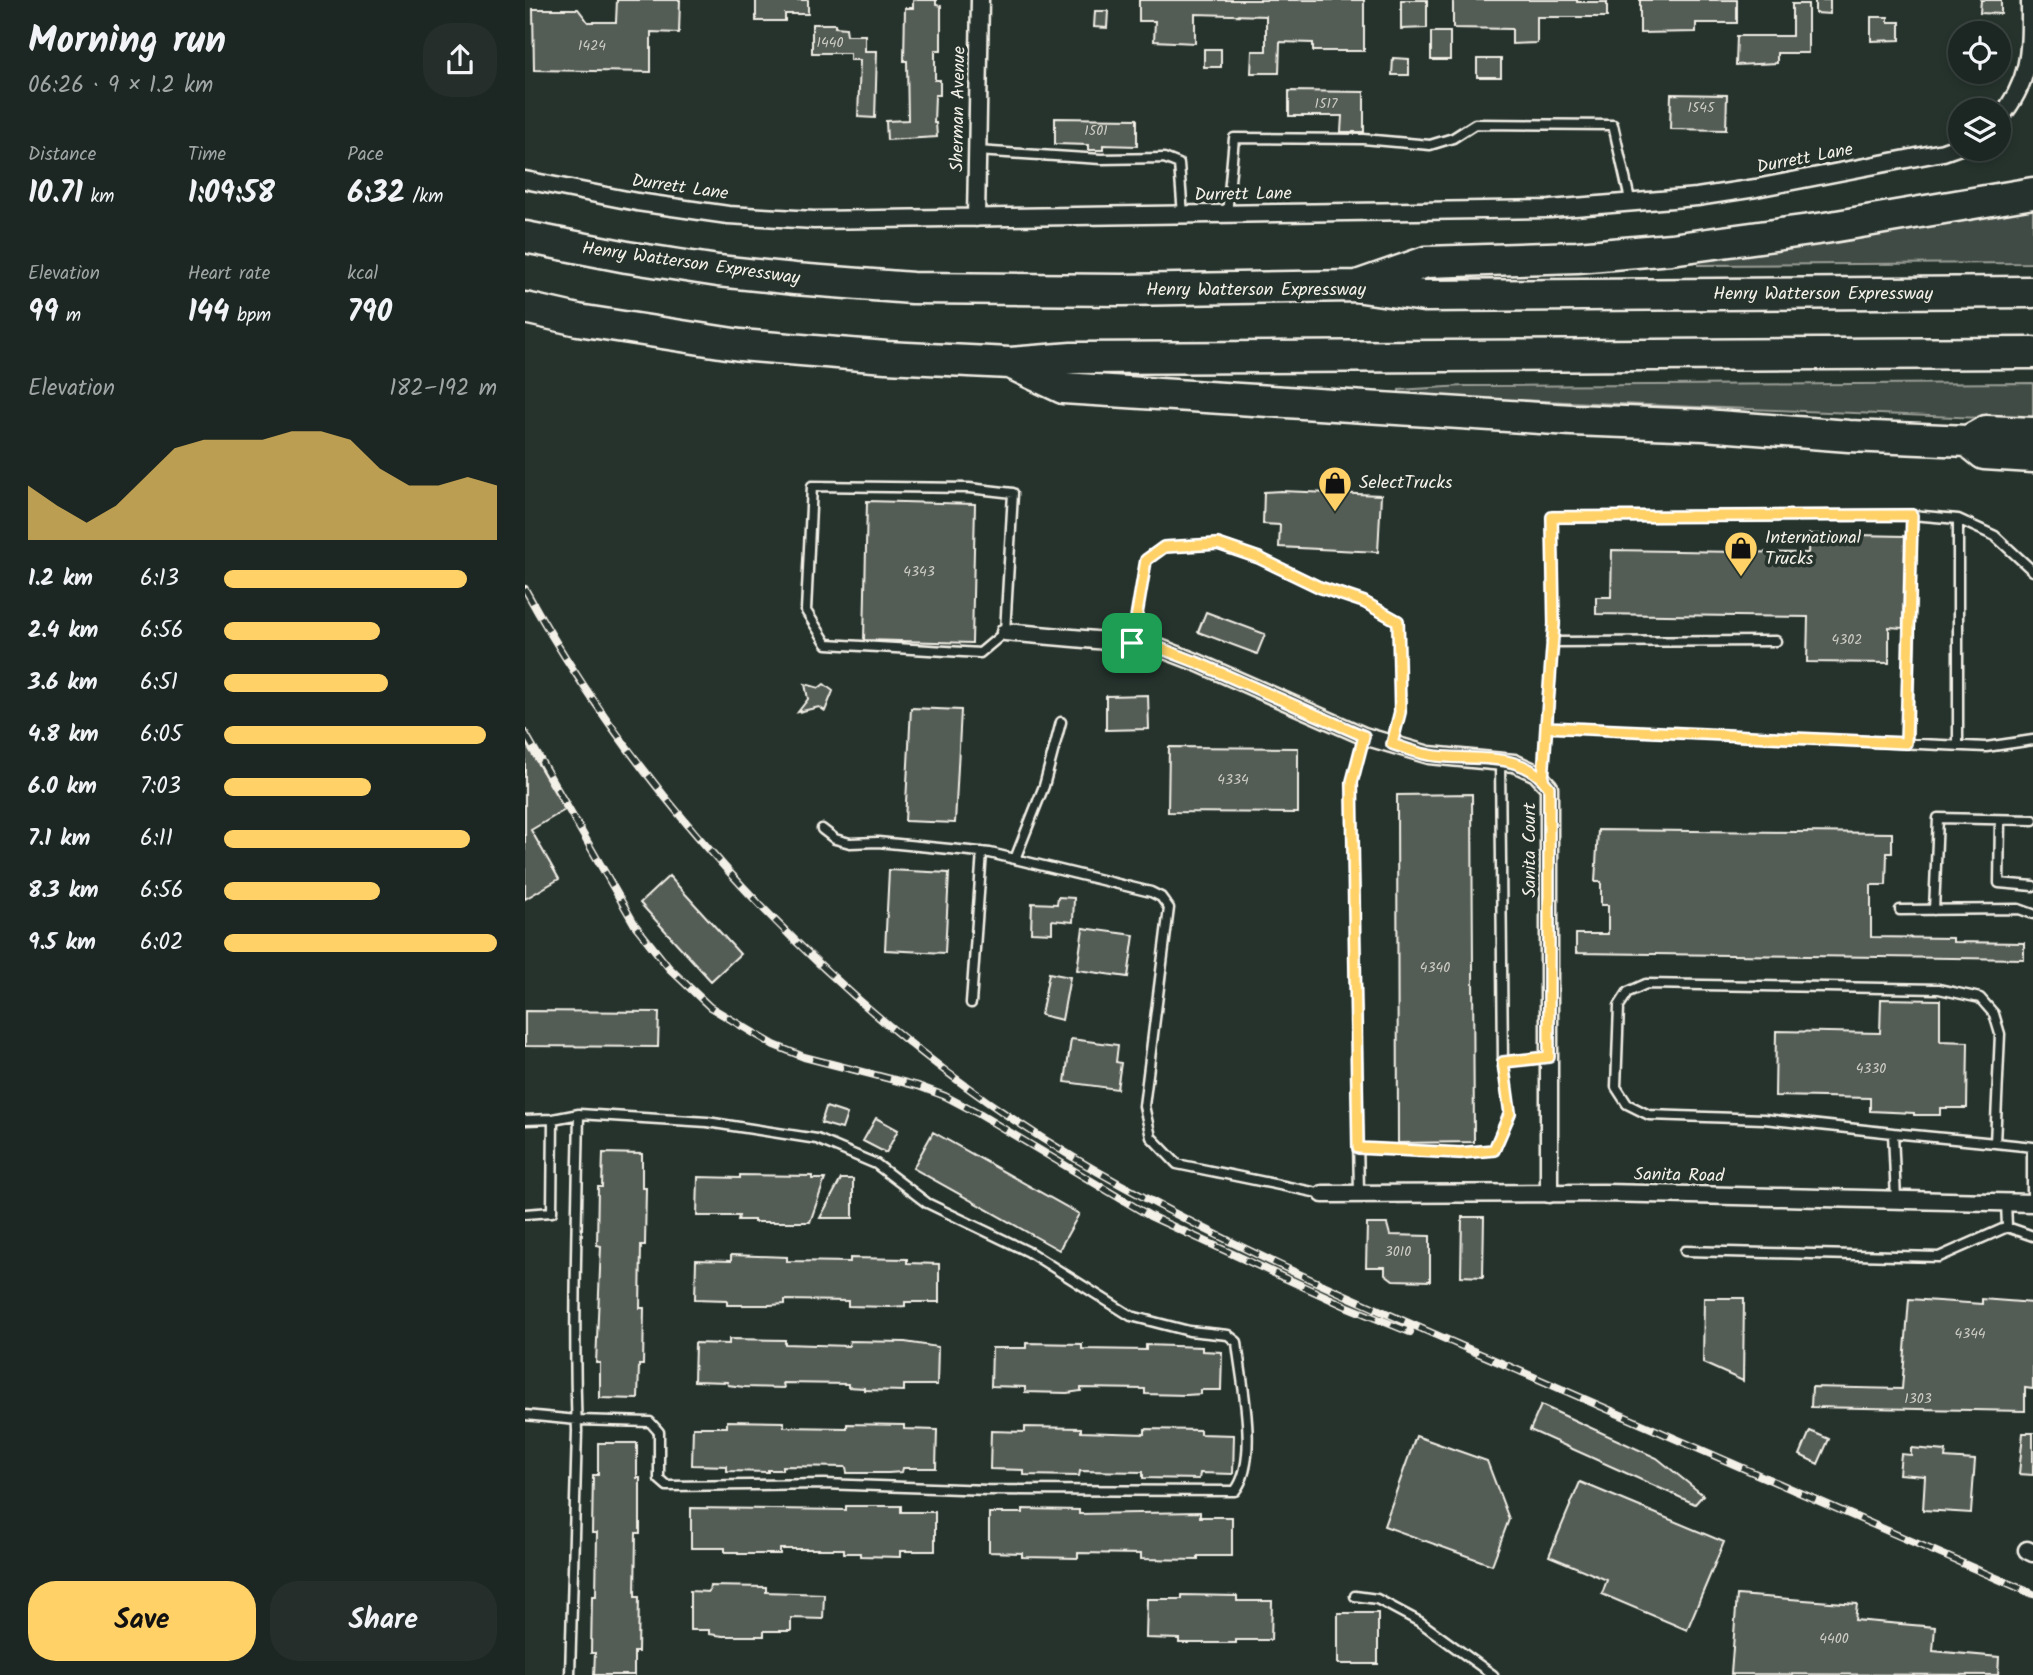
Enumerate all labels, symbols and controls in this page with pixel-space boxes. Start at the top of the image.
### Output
text: Morning run [28,12,226,72]
map controls [1948,21,2011,161]
button: locate [1948,21,2011,84]
button: share [423,23,497,97]
house number: 1440 [817,32,843,54]
house number: 1424 [578,35,606,57]
street label: Sherman Avenue [943,46,975,172]
text: 06:26 · 9 × 1.2 km [28,68,213,104]
house number: 1517 [1315,93,1338,115]
house number: 1545 [1687,97,1716,119]
button: layers [1948,98,2011,161]
house number: 1501 [1084,120,1108,142]
street label: Durrett Lane [1754,135,1856,183]
text: Distance [28,140,96,170]
text: Time [188,140,226,170]
text: Pace [347,140,384,170]
street label: Durrett Lane [630,167,730,209]
text: 10.71 [28,170,83,218]
text: 1:09:58 [188,170,275,218]
text: 6:32 [347,170,405,218]
street label: Durrett Lane [1194,180,1292,210]
text: km [83,182,114,212]
text: /km [405,182,443,212]
street label: Henry Watterson Expressway [580,234,802,294]
text: Elevation [28,259,100,289]
text: Heart rate [188,259,270,289]
text: kcal [347,259,378,289]
street label: Henry Watterson Expressway [1146,276,1366,305]
street label: Henry Watterson Expressway [1713,280,1933,309]
text: 99 [28,289,58,337]
text: 144 [188,289,229,337]
text: 790 [347,289,392,337]
text: m [58,301,81,331]
text: bpm [229,301,271,331]
text: Elevation [28,371,115,407]
text: 182–192 m [389,371,497,407]
shop icon: SelectTrucks [1316,464,1354,513]
place label: SelectTrucks [1359,469,1453,498]
place label: International Trucks [1765,524,1862,574]
shop icon: International Trucks [1722,529,1760,578]
text: 1.2 km [28,561,93,597]
text: 6:13 [140,561,179,597]
house number: 4343 [903,561,935,583]
text: 2.4 km [28,613,98,649]
text: 6:56 [140,613,184,649]
pin [1102,613,1162,673]
icon: arrive [1113,624,1151,662]
house number: 4302 [1832,629,1862,651]
text: 3.6 km [28,665,98,701]
text: 6:51 [140,665,178,701]
text: 4.8 km [28,717,99,753]
text: 6:05 [140,717,182,753]
text: 6.0 km [28,769,97,805]
text: 7:03 [140,769,181,805]
house number: 4334 [1217,769,1249,791]
street label: Sanita Court [1516,801,1545,898]
text: 7.1 km [28,821,90,857]
text: 6:11 [140,821,173,857]
text: 8.3 km [28,873,99,909]
text: 6:56 [140,873,184,909]
text: 9.5 km [28,925,96,961]
text: 6:02 [140,925,183,961]
house number: 4340 [1420,957,1450,979]
house number: 4330 [1856,1058,1886,1080]
street label: Sanita Road [1633,1161,1726,1191]
house number: 3010 [1385,1241,1411,1263]
house number: 4344 [1954,1323,1986,1345]
house number: 1303 [1904,1388,1932,1410]
button: Save [28,1581,256,1661]
button: Share [270,1581,497,1661]
house number: 4400 [1819,1628,1849,1650]

